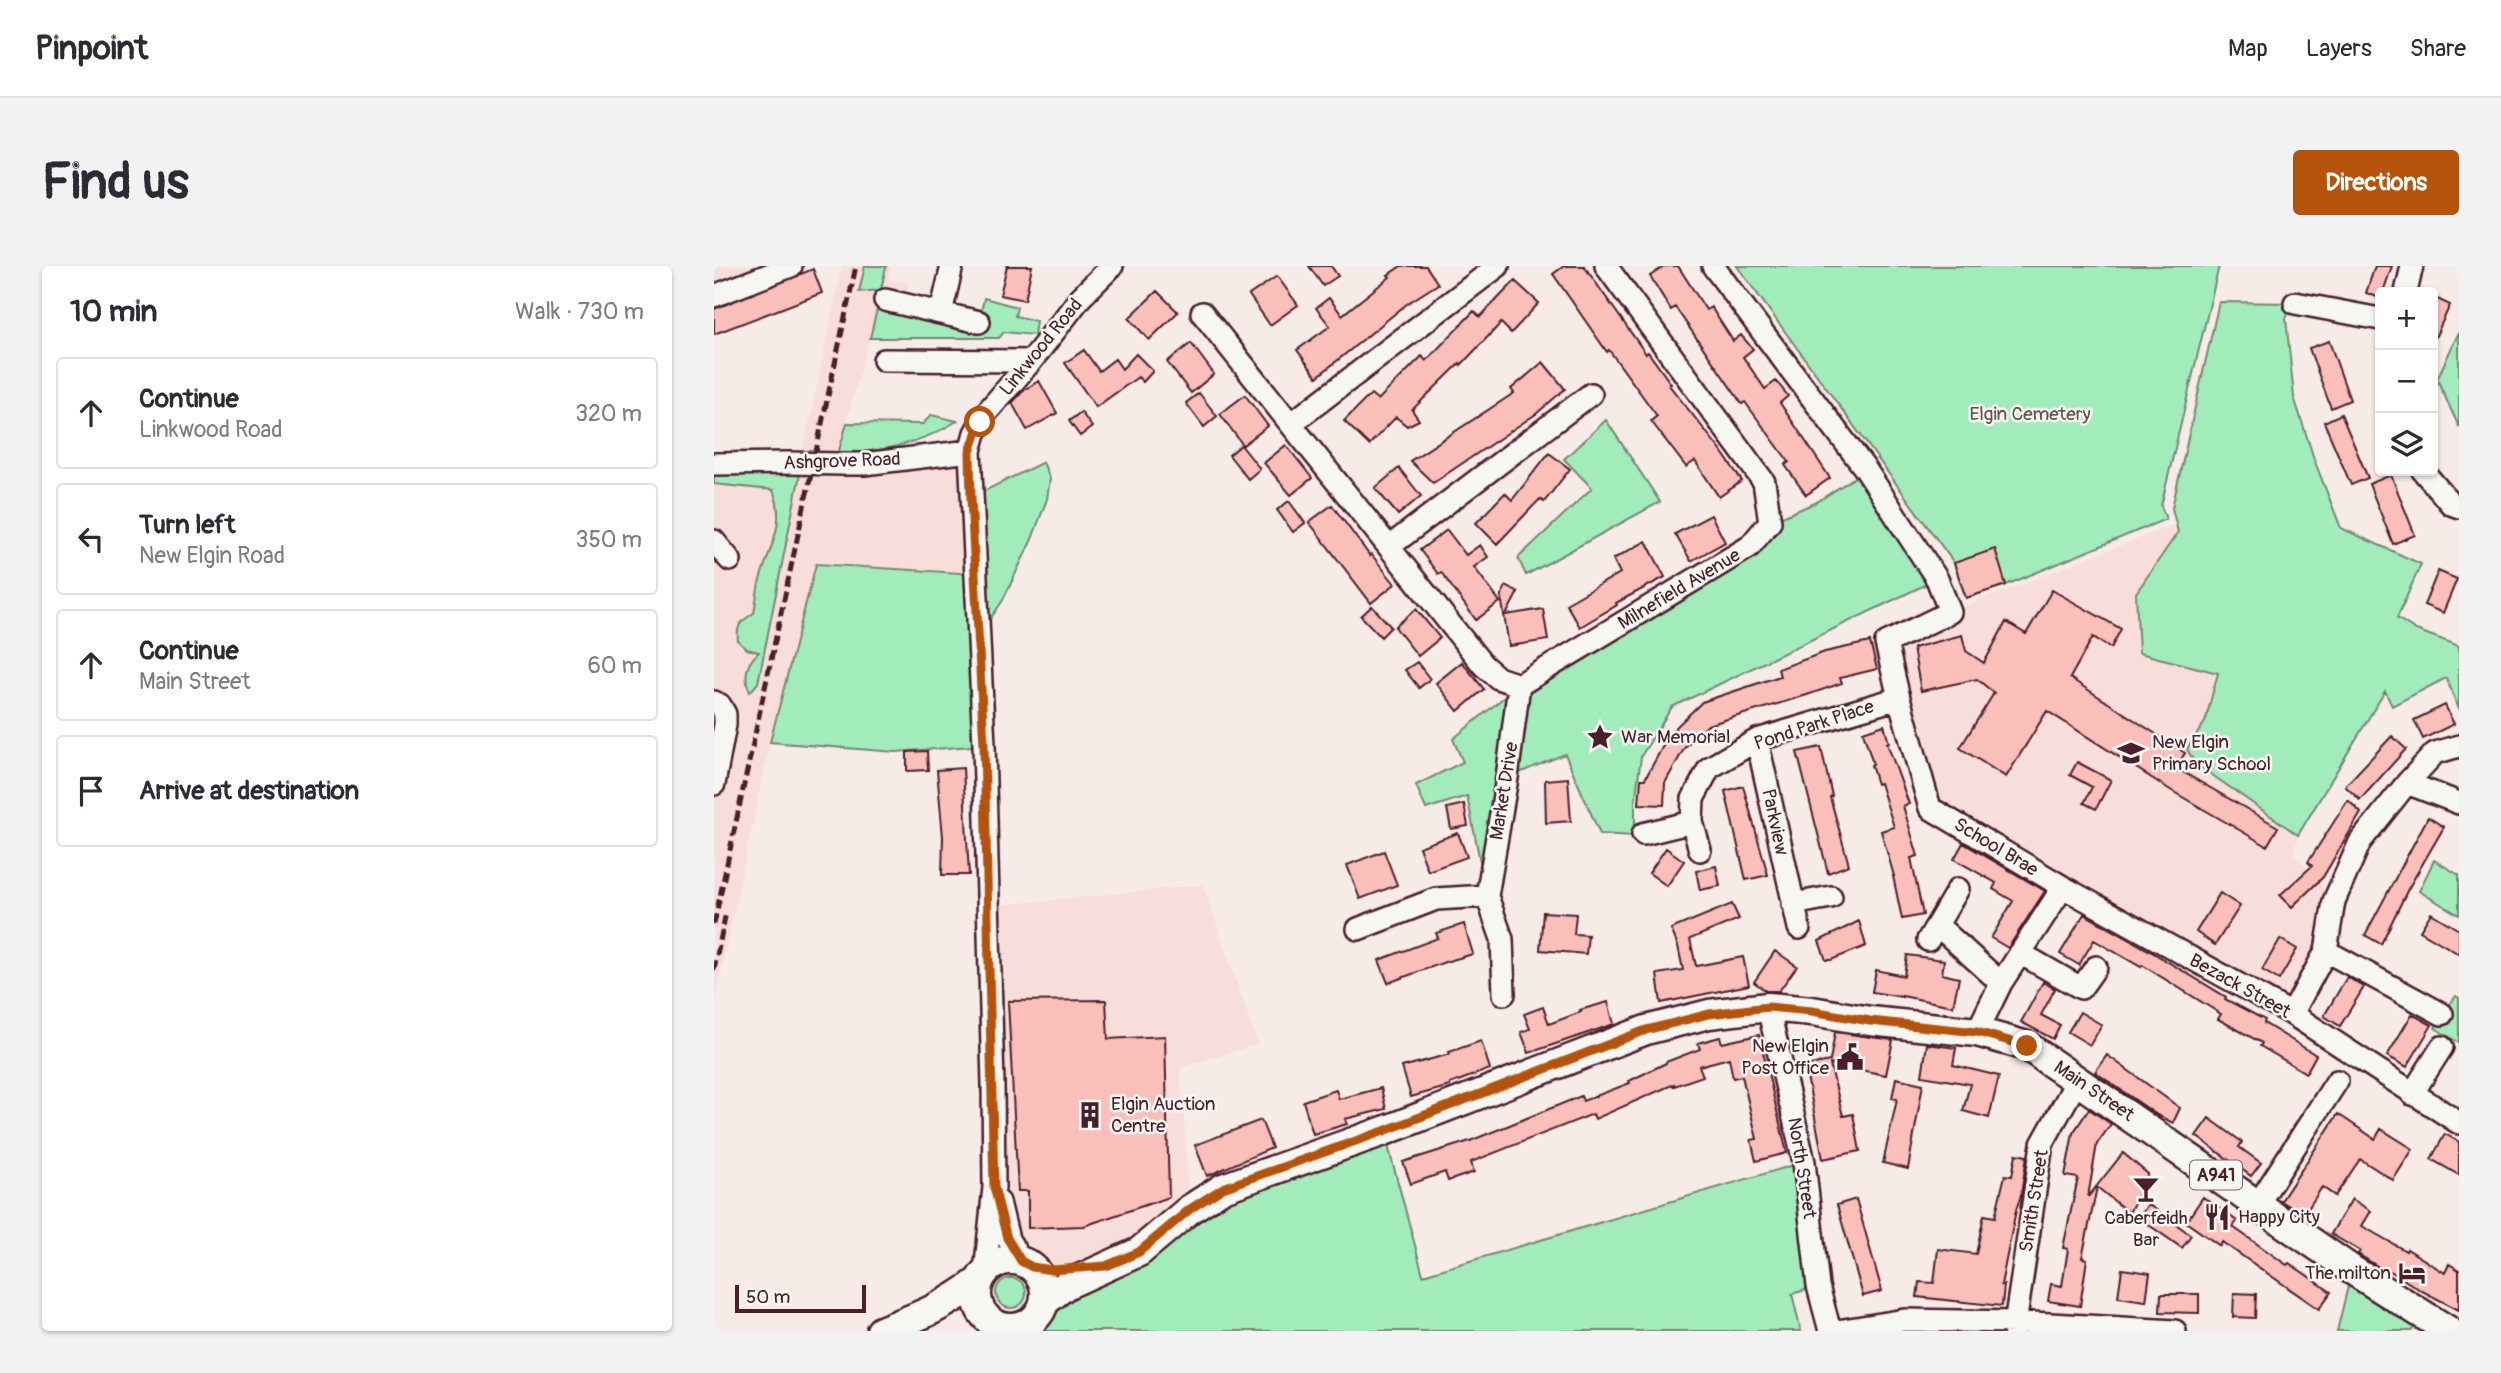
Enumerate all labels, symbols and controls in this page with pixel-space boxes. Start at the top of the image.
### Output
text: Pinpoint [35,28,148,69]
text: Map [2228,34,2268,63]
text: Layers [2306,34,2372,63]
text: Share [2410,34,2466,63]
button: Directions [2293,150,2459,215]
text: Find us [42,152,189,213]
map controls [2375,287,2438,476]
button: + [2375,287,2438,350]
text: 10 min [70,293,157,330]
street label: Linkwood Road [994,293,1088,401]
text: Walk · 730 m [515,297,644,326]
button: − [2375,350,2438,413]
text: Continue [139,383,239,415]
icon: ahead [72,394,110,432]
text: 320 m [575,399,642,428]
park label: Elgin Cemetery [1969,402,2091,426]
route start [964,406,995,437]
button: layers [2375,413,2438,476]
text: Linkwood Road [139,415,283,444]
street label: Ashgrove Road [783,447,901,475]
text: Turn left [139,509,235,541]
icon: left [72,520,110,558]
text: 350 m [576,525,642,554]
text: New Elgin Road [139,541,285,570]
street label: Milnefield Avenue [1613,543,1745,635]
text: Continue [139,635,239,667]
icon: ahead [72,646,110,684]
text: 60 m [587,651,642,680]
text: Main Street [139,667,251,696]
street label: Pond Park Place [1751,694,1878,756]
place icon: War Memorial [1585,722,1615,752]
place label: War Memorial [1621,725,1730,749]
place label: New Elgin Primary School [2152,730,2271,776]
school or university icon: New Elgin Primary School [2116,738,2146,768]
street label: Market Drive [1484,740,1524,842]
icon: arrive [72,772,110,810]
text: Arrive at destination [139,775,359,807]
street label: Parkview [1756,787,1794,858]
street label: School Brae [1949,812,2043,882]
street label: Bezack Street [2185,948,2295,1024]
route end [2011,1030,2042,1061]
place label: New Elgin Post Office [1741,1034,1830,1080]
public building icon: New Elgin Post Office [1835,1042,1865,1072]
street label: Main Street [2049,1055,2139,1127]
place label: Elgin Auction Centre [1111,1092,1216,1138]
building icon: Elgin Auction Centre [1075,1100,1105,1130]
street label: North Street [1782,1116,1822,1221]
street label: Smith Street [2014,1148,2054,1254]
road number: A941 [2190,1160,2242,1190]
bar icon: Caberfeidh Bar [2131,1174,2161,1204]
restaurant icon: Happy City [2202,1202,2232,1232]
place label: Happy City [2238,1205,2320,1229]
place label: Caberfeidh Bar [2104,1206,2188,1252]
hotel icon: The milton [2397,1258,2427,1288]
place label: The milton [2305,1261,2391,1285]
scale bar [735,1282,866,1314]
text: 50 m [746,1285,790,1309]

